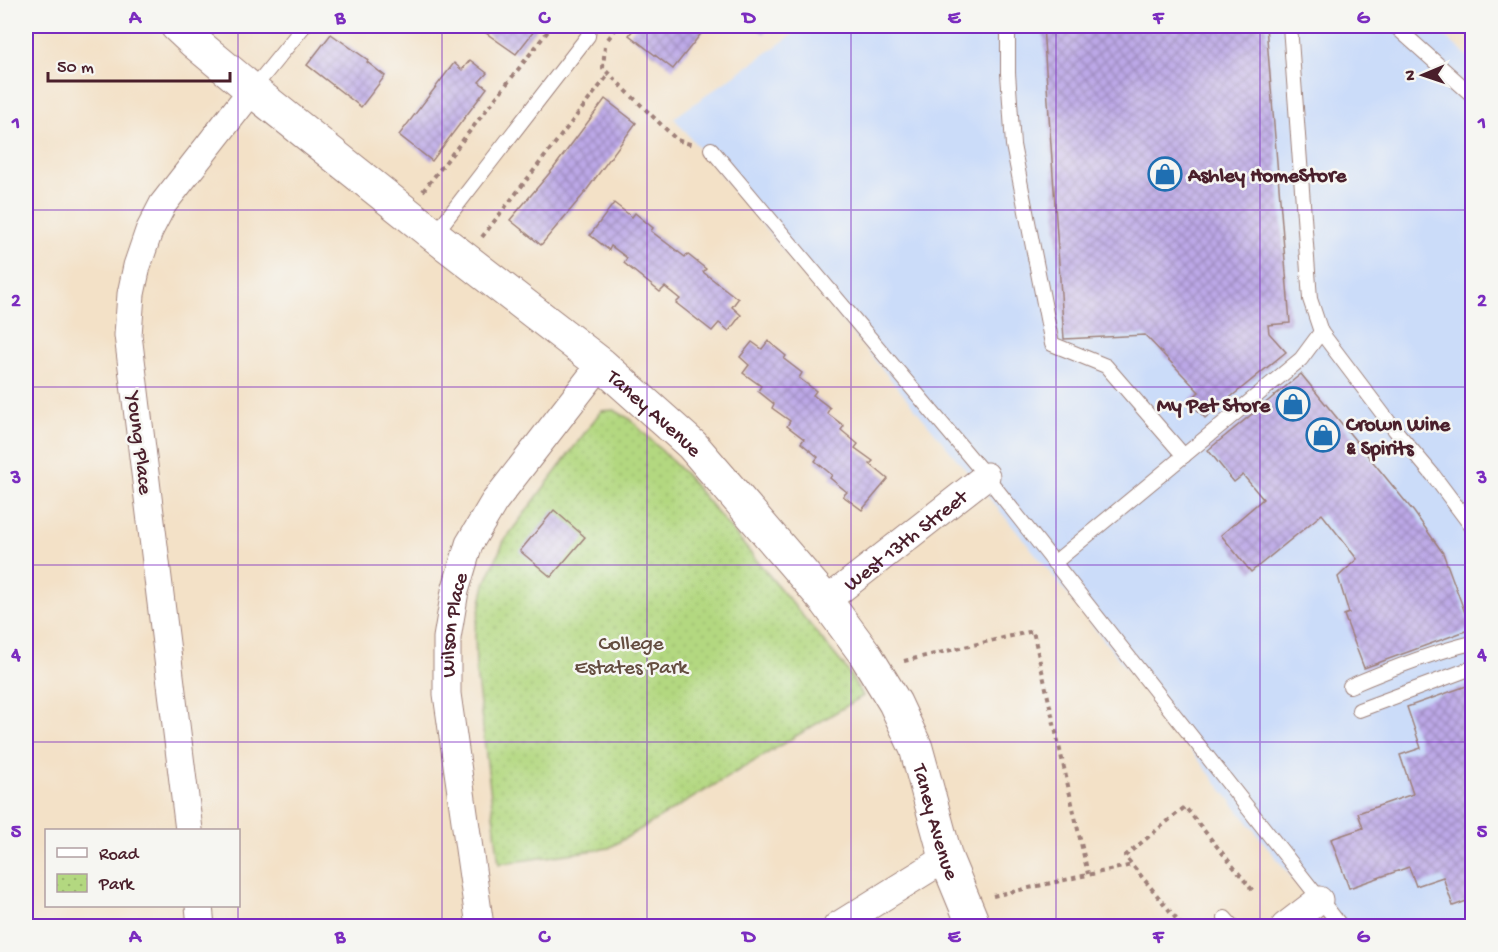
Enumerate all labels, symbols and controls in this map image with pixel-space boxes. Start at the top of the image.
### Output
text: A [128,8,143,31]
text: B [334,8,346,31]
text: C [538,8,552,31]
text: D [740,8,756,31]
text: E [948,8,962,31]
text: F [1152,8,1165,31]
text: G [1357,8,1371,31]
scale bar [48,45,230,83]
north arrow [1393,45,1453,105]
text: 50 m [57,58,94,79]
text: N [1402,69,1421,81]
text: 1 [11,113,20,136]
text: 1 [1477,113,1486,136]
shop icon: Ashley HomeStore [1147,156,1183,192]
place label: Ashley HomeStore [1187,165,1347,190]
text: 2 [11,291,21,314]
text: 2 [1477,291,1487,314]
street label: Taney Avenue [599,365,706,464]
shop icon: My Pet Store [1275,386,1311,422]
street label: Young Place [119,389,156,497]
place label: My Pet Store [1157,395,1271,420]
place label: Crown Wine & Spirits [1345,414,1451,463]
shop icon: Crown Wine & Spirits [1305,417,1341,453]
text: 3 [10,468,21,491]
text: 3 [1476,468,1487,491]
street label: West 13th Street [840,485,976,598]
street label: Wilson Place [437,569,476,678]
park label: College Estates Park [574,633,690,682]
text: 4 [10,645,21,668]
text: 4 [1476,645,1487,668]
street label: Taney Avenue [905,761,963,885]
text: 5 [11,822,22,845]
text: 5 [1477,822,1488,845]
legend [45,829,240,907]
text: Road [99,845,140,866]
text: Park [98,875,135,896]
text: A [128,927,143,950]
text: B [334,927,346,950]
text: C [538,927,552,950]
text: D [740,927,756,950]
text: E [948,927,962,950]
text: F [1152,927,1165,950]
text: G [1357,927,1371,950]

